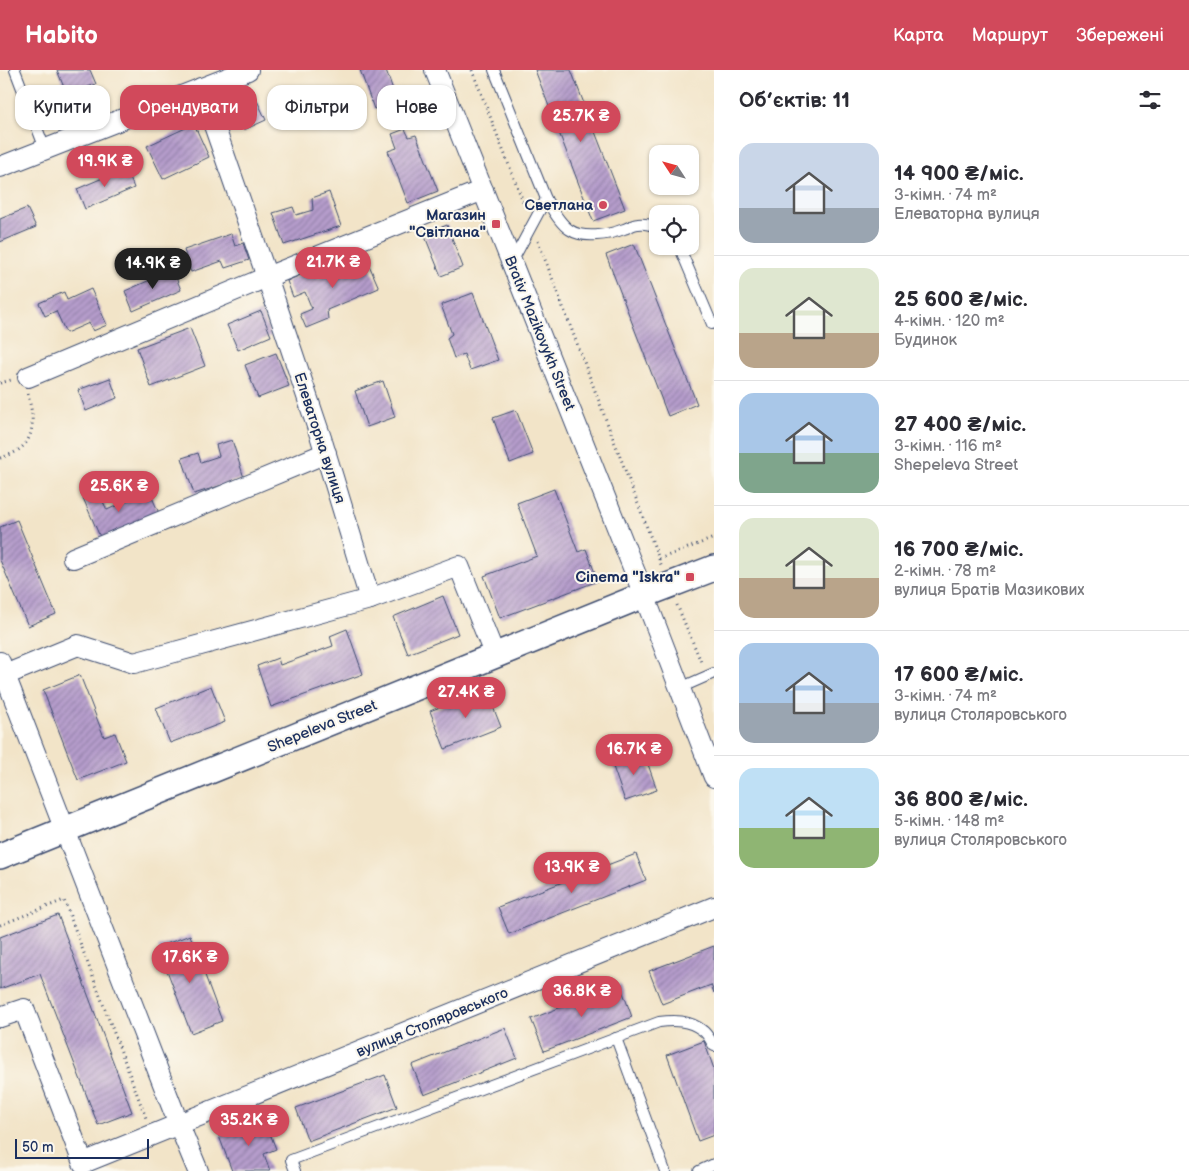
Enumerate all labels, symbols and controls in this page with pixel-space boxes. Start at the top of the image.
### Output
text: Habito [25,21,98,50]
text: Карта [893,25,944,46]
text: Маршрут [972,25,1048,46]
text: Збережені [1076,25,1164,46]
chip: Купити [15,85,110,130]
chip: Орендувати [120,85,257,130]
chip: Фільтри [267,85,367,130]
chip: Нове [377,85,456,130]
icon: filters [1136,86,1164,114]
text: Об’єктів: 11 [739,88,850,113]
pin: 25.7K ₴ [535,100,627,143]
text: 25.7K ₴ [552,107,610,126]
north arrow [649,145,699,195]
map controls [649,145,699,255]
pin: 19.9K ₴ [59,146,151,188]
text: 19.9K ₴ [78,152,132,171]
text: 14 900 ₴/міс. [894,161,1024,186]
icon: home [779,163,839,223]
text: 3-кімн. · 74 m² [894,186,997,205]
place label: Светлана [525,196,593,215]
marker: Светлана [597,199,609,211]
button: locate [649,205,699,255]
text: Елеваторна вулиця [894,205,1040,224]
place label: Магазин "Світлана" [409,206,486,242]
marker: Магазин "Світлана" [490,218,502,230]
pin: 21.7K ₴ [287,246,379,289]
pin: 14.9K ₴ [107,248,199,290]
text: 21.7K ₴ [306,253,360,272]
street label: Brativ Mazikovykh Street [500,253,579,414]
text: 14.9K ₴ [126,254,180,273]
text: 25 600 ₴/міс. [894,287,1028,312]
icon: home [779,288,839,348]
text: 4-кімн. · 120 m² [894,312,1005,331]
text: Будинок [894,331,957,350]
street label: Елеваторна вулиця [289,370,350,506]
text: 27 400 ₴/міс. [894,412,1026,437]
icon: home [779,413,839,473]
text: 3-кімн. · 116 m² [894,437,1002,456]
text: Shepeleva Street [894,456,1018,475]
pin: 25.6K ₴ [73,470,165,513]
text: 25.6K ₴ [90,477,148,496]
text: 16 700 ₴/міс. [894,537,1023,562]
icon: home [779,538,839,598]
text: 2-кімн. · 78 m² [894,562,996,581]
place label: Cinema "Iskra" [576,568,680,587]
marker: Cinema "Iskra" [684,571,696,583]
text: вулиця Братів Мазикових [894,581,1085,600]
text: 17 600 ₴/міс. [894,662,1023,687]
icon: home [779,663,839,723]
pin: 27.4K ₴ [420,676,512,719]
text: 27.4K ₴ [438,683,494,702]
text: 3-кімн. · 74 m² [894,687,997,706]
street label: Shepeleva Street [265,696,380,757]
text: вулиця Столяровського [894,706,1067,725]
pin: 16.7K ₴ [588,734,680,776]
text: 16.7K ₴ [607,740,661,759]
text: 36 800 ₴/міс. [894,787,1028,812]
icon: home [779,788,839,848]
text: 5-кімн. · 148 m² [894,812,1004,831]
text: вулиця Столяровського [894,831,1067,850]
pin: 13.9K ₴ [526,852,618,894]
text: 13.9K ₴ [545,858,599,877]
pin: 17.6K ₴ [144,942,236,984]
text: 17.6K ₴ [163,948,217,967]
pin: 36.8K ₴ [536,976,628,1018]
text: 36.8K ₴ [553,982,611,1001]
street label: вулиця Столяровського [354,983,511,1062]
pin: 35.2K ₴ [203,1104,295,1147]
text: 35.2K ₴ [220,1111,278,1130]
scale bar [15,1136,149,1159]
text: 50 m [22,1139,54,1156]

